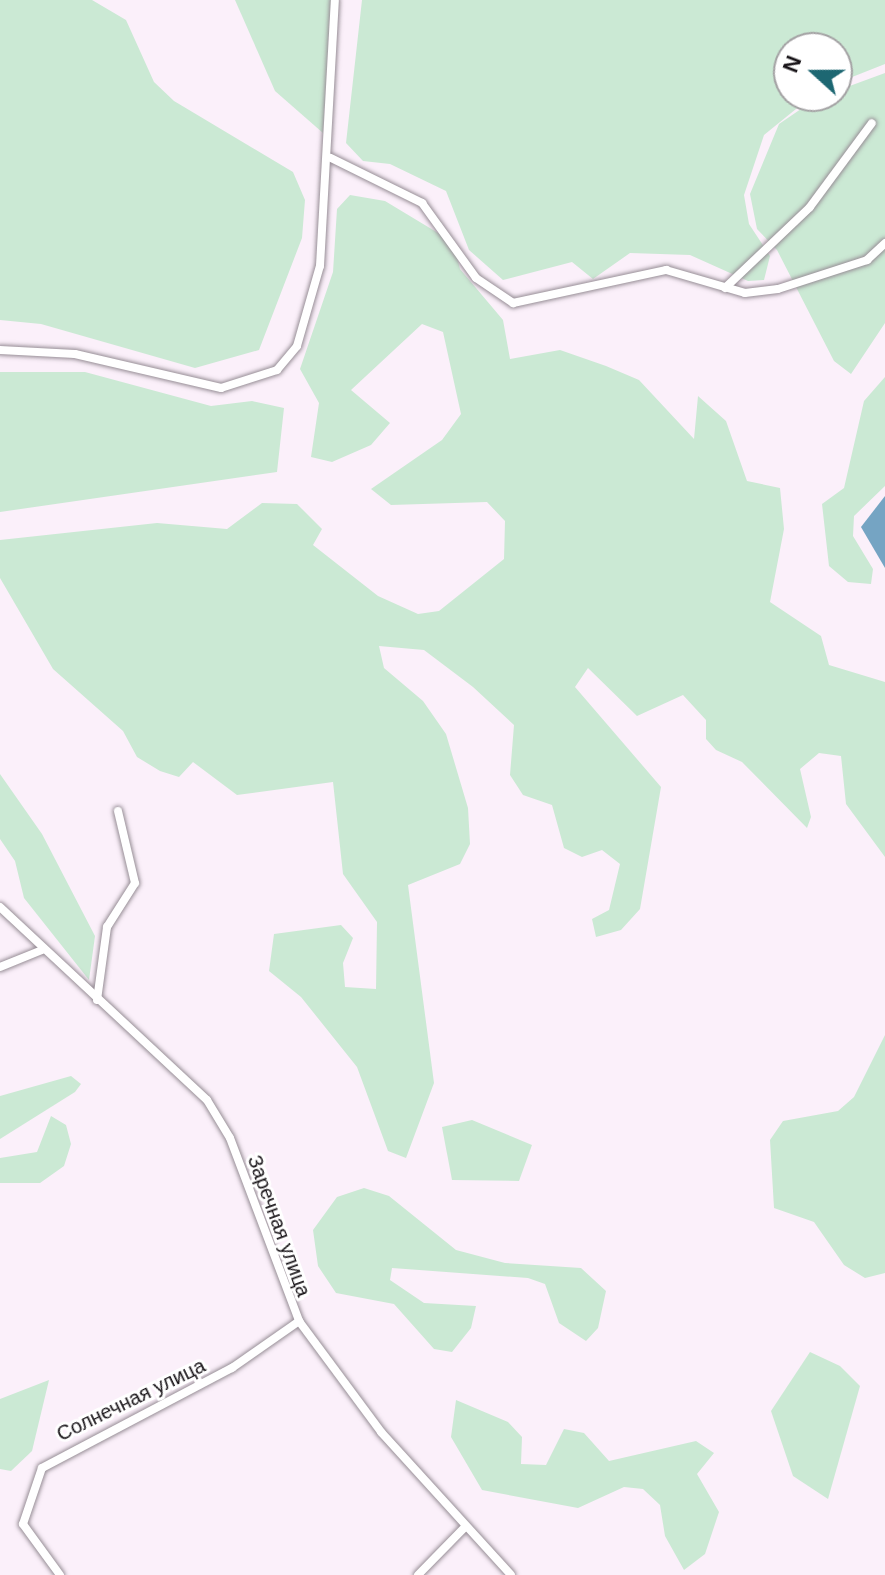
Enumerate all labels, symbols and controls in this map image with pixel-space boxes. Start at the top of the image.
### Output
north arrow [773,32,853,112]
text: N [777,52,807,76]
street label: Заречная улица [242,1152,316,1300]
street label: Солнечная улица [53,1354,209,1446]

